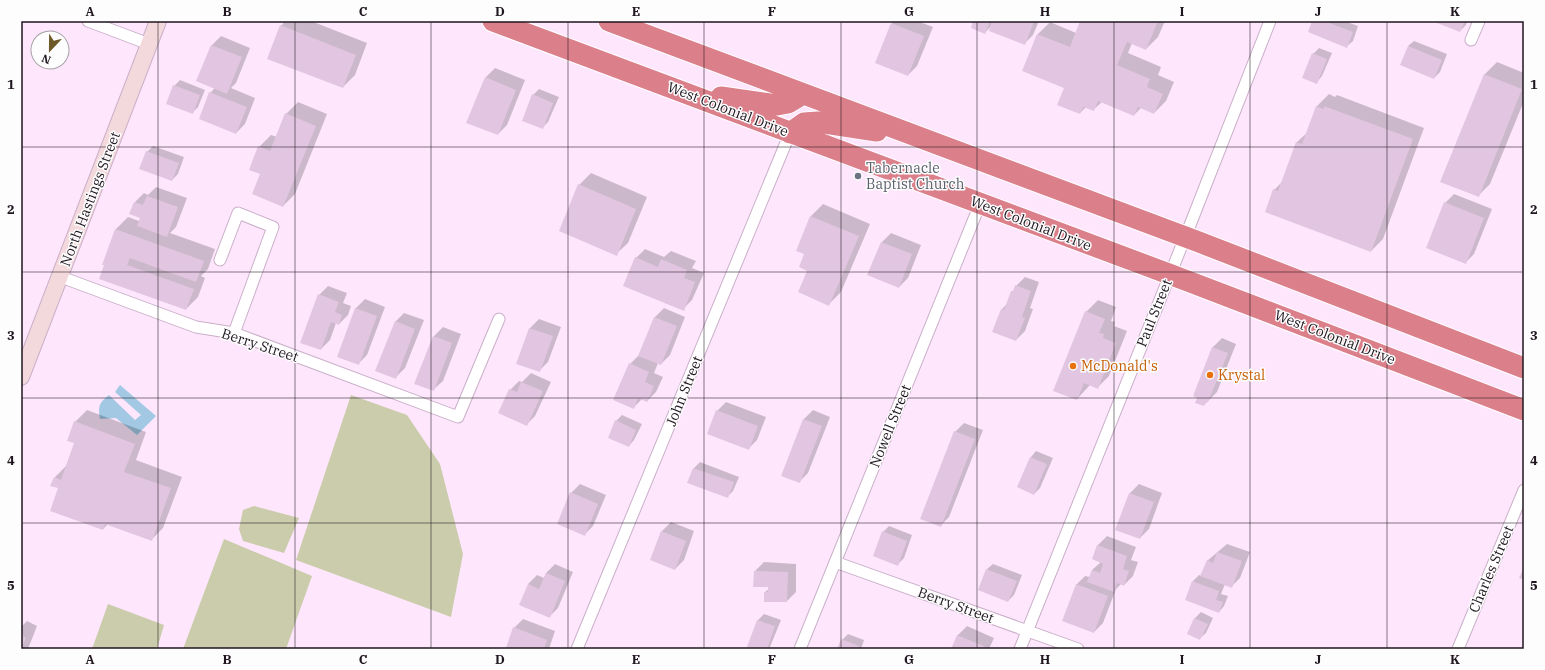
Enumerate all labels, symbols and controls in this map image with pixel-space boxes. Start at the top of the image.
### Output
text: A [85,3,95,20]
text: B [222,3,232,20]
text: C [359,3,368,20]
text: D [495,3,505,20]
text: E [632,3,640,20]
text: F [768,3,776,20]
text: G [904,3,914,20]
text: H [1040,3,1051,20]
text: I [1180,3,1185,20]
text: J [1315,3,1322,20]
text: K [1450,3,1460,20]
north arrow [30,30,70,70]
text: N [39,51,53,67]
text: 1 [7,76,15,93]
text: 1 [1530,76,1538,93]
street label: West Colonial Drive [665,78,791,140]
street label: North Hastings Street [56,129,124,269]
place label: Tabernacle Baptist Church [866,159,965,193]
marker: Tabernacle Baptist Church [853,171,863,181]
street label: West Colonial Drive [968,192,1094,254]
text: 2 [7,201,15,218]
text: 2 [1530,201,1538,218]
street label: Paul Street [1132,276,1176,350]
street label: West Colonial Drive [1272,306,1398,368]
street label: Berry Street [219,324,301,366]
text: 3 [7,327,15,344]
text: 3 [1530,327,1538,344]
street label: John Street [662,353,706,429]
place label: McDonald's [1081,357,1158,375]
marker: McDonald's [1068,361,1078,371]
place label: Krystal [1218,366,1265,384]
marker: Krystal [1205,370,1215,380]
street label: Nowell Street [865,382,915,470]
text: 4 [7,452,15,469]
text: 4 [1530,452,1538,469]
street label: Charles Street [1465,523,1517,615]
text: 5 [7,577,15,594]
text: 5 [1530,577,1538,594]
street label: Berry Street [915,583,997,627]
text: A [85,651,95,668]
text: B [222,651,232,668]
text: C [359,651,368,668]
text: D [495,651,505,668]
text: E [632,651,640,668]
text: F [768,651,776,668]
text: G [904,651,914,668]
text: H [1040,651,1051,668]
text: I [1180,651,1185,668]
text: J [1315,651,1322,668]
text: K [1450,651,1460,668]

